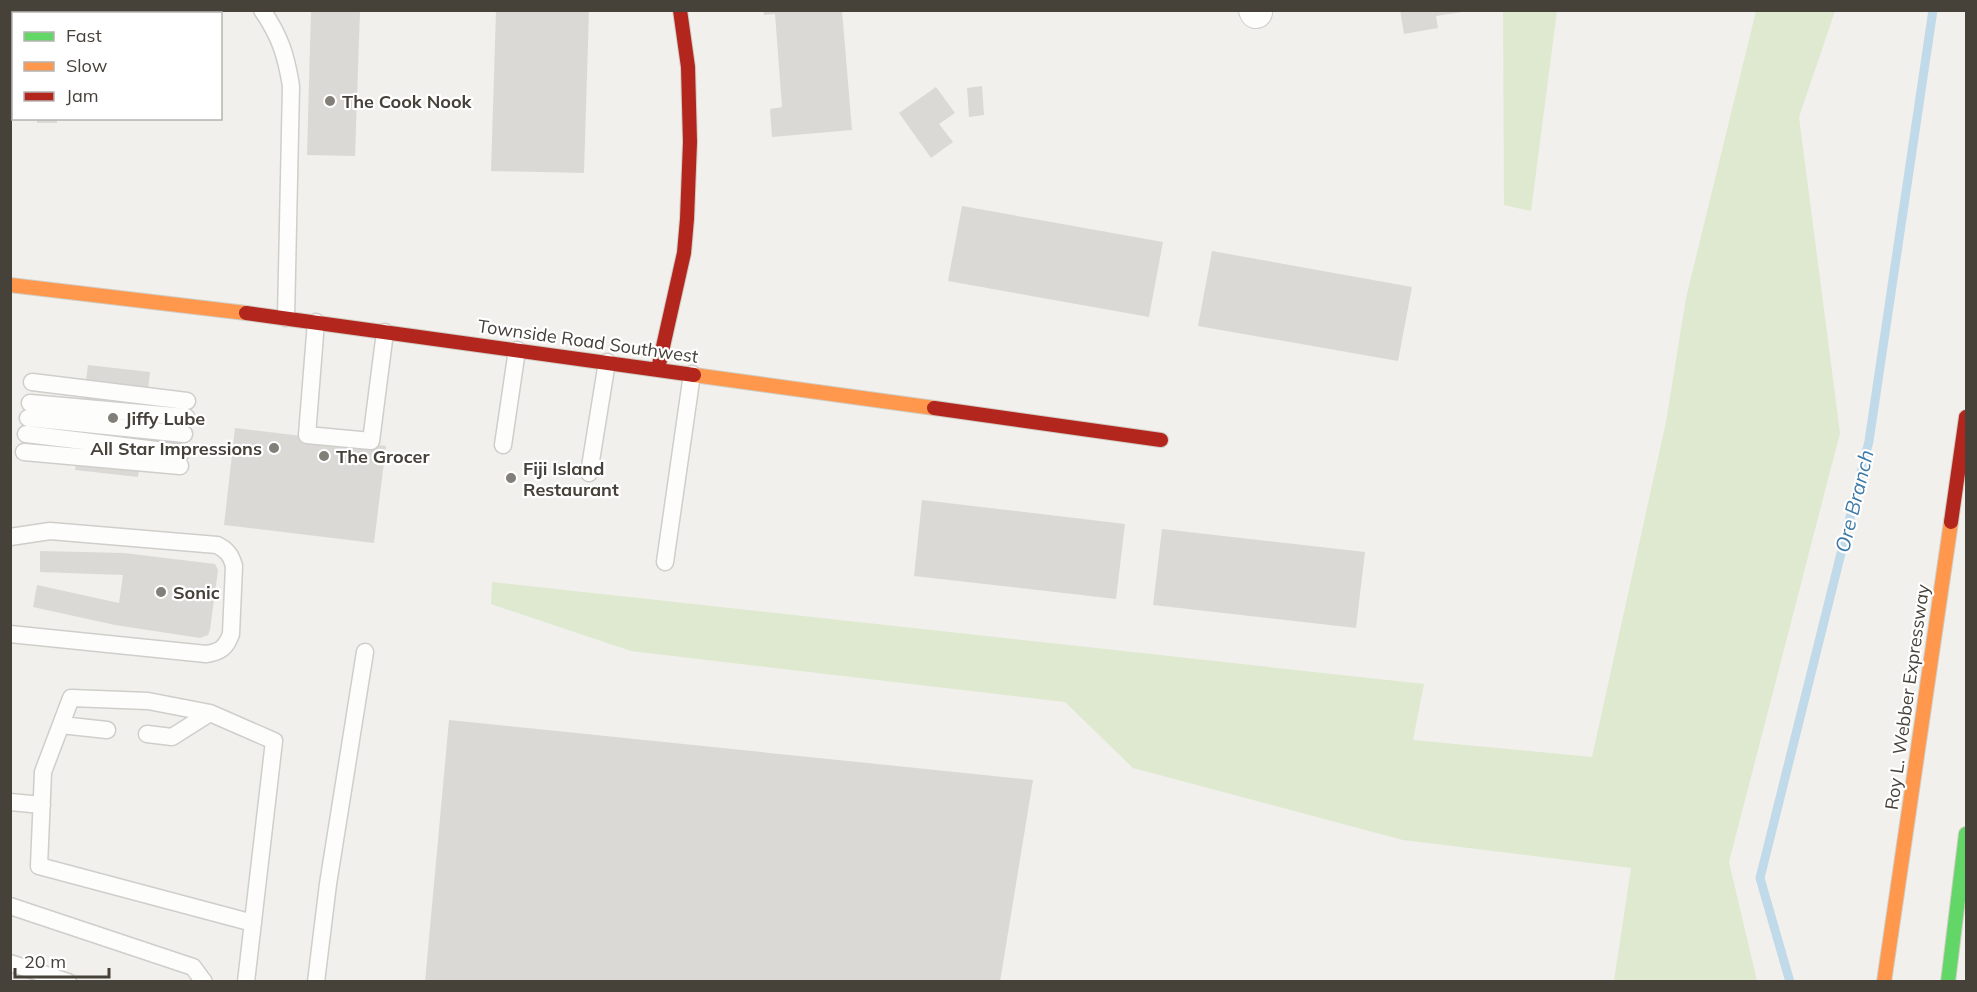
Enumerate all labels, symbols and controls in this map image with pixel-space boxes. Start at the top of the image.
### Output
legend [12,12,222,120]
text: Fast [66,24,102,47]
text: Slow [66,54,108,77]
text: Jam [66,84,99,107]
place label: The Cook Nook [342,90,473,113]
marker: The Cook Nook [323,94,337,108]
street label: Townside Road Southwest [476,314,700,368]
place label: Jiffy Lube [125,407,205,430]
marker: Jiffy Lube [106,411,120,425]
place label: All Star Impressions [90,437,262,460]
marker: All Star Impressions [267,441,281,455]
place label: The Grocer [336,445,430,468]
water label: Ore Branch [1829,447,1879,555]
marker: The Grocer [317,449,331,463]
place label: Fiji Island Restaurant [523,457,619,501]
marker: Fiji Island Restaurant [504,471,518,485]
place label: Sonic [173,581,220,604]
street label: Roy L. Webber Expressway [1880,582,1934,811]
marker: Sonic [154,585,168,599]
scale bar [15,941,110,979]
text: 20 m [24,950,66,973]

